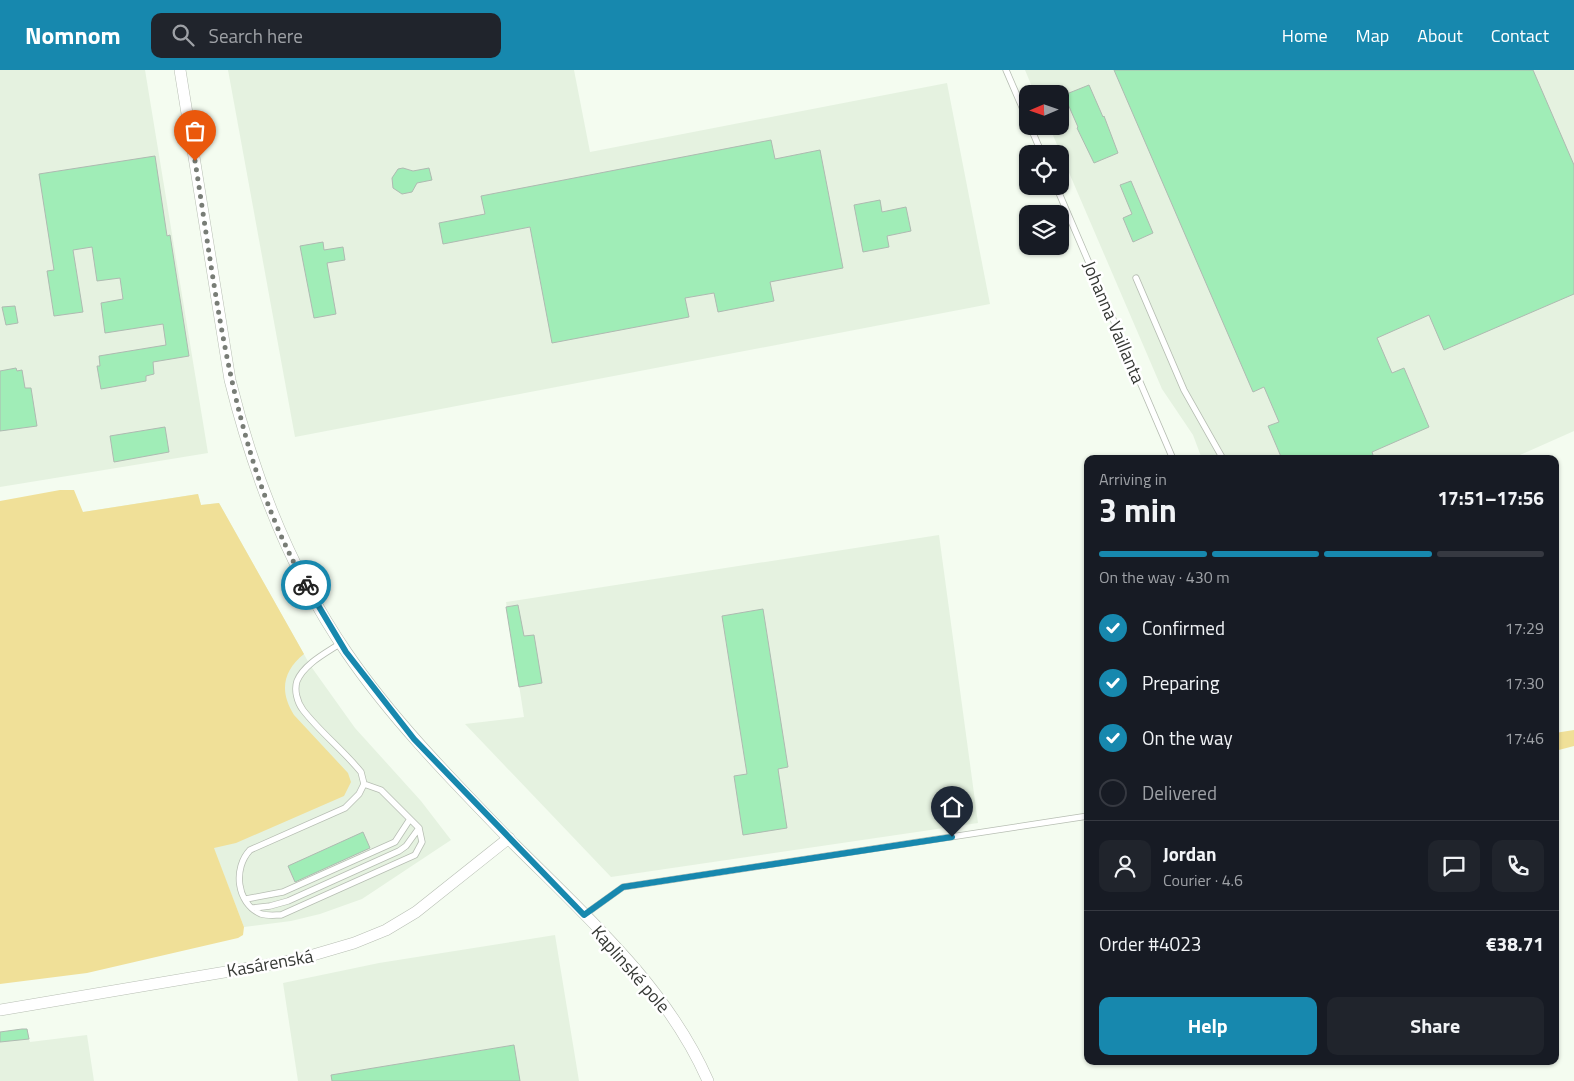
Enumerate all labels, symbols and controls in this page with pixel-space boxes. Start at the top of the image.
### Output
search box [151,13,501,58]
text: Nomnom [25,17,121,53]
icon: search [169,21,197,49]
text: Search here [209,21,303,50]
text: Home [1282,22,1328,49]
text: Map [1356,22,1389,49]
text: About [1417,22,1463,49]
text: Contact [1491,22,1549,49]
north arrow [1019,85,1069,135]
map controls [1019,85,1069,255]
pin [174,110,216,161]
icon: bag [181,117,209,145]
button: locate [1019,145,1069,195]
button: layers [1019,205,1069,255]
street label: Johanna Vaillanta [1076,257,1152,387]
text: Arriving in [1099,467,1167,491]
text: 17:51–17:56 [1437,483,1544,512]
text: 3 min [1099,486,1177,534]
courier [281,560,331,610]
text: On the way · 430 m [1099,565,1230,589]
icon: bike [292,571,320,599]
text: Confirmed [1142,613,1225,642]
icon: check [1099,614,1127,642]
text: 17:29 [1505,616,1544,640]
text: Preparing [1142,668,1219,697]
icon: check [1099,669,1127,697]
text: 17:30 [1505,671,1544,695]
text: On the way [1142,723,1233,752]
icon: check [1099,724,1127,752]
text: 17:46 [1505,726,1544,750]
text: Delivered [1142,778,1217,807]
pin [931,786,973,837]
icon: home [938,793,966,821]
text: Jordan [1163,839,1216,868]
button: person [1099,840,1151,892]
button: chat [1428,840,1480,892]
button: phone [1492,840,1544,892]
text: Courier · 4.6 [1163,868,1243,892]
street label: Kaplinské pole [585,919,677,1019]
text: Order #4023 [1099,929,1201,958]
text: €38.71 [1486,929,1544,958]
street label: Kasárenská [225,942,315,984]
button: Help [1099,997,1317,1055]
button: Share [1327,997,1544,1055]

